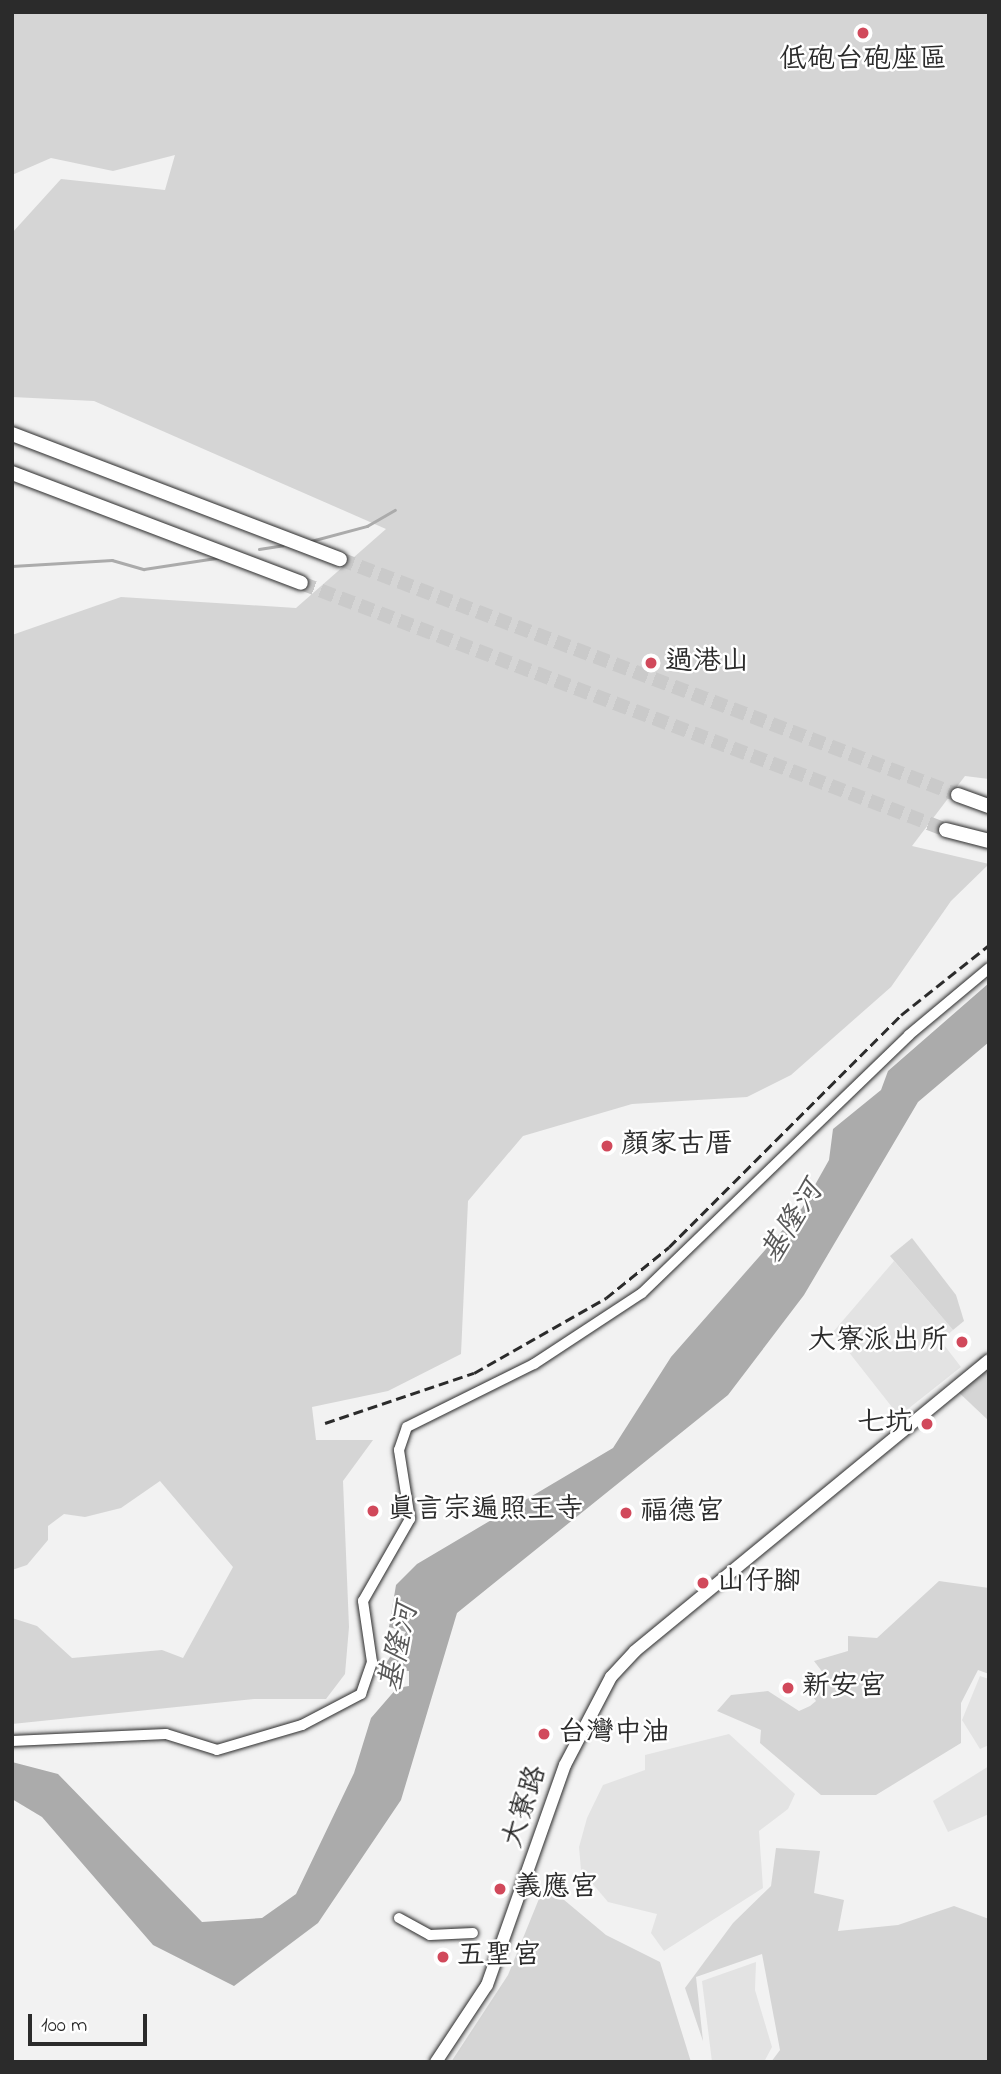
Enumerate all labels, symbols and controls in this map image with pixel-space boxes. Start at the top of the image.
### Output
marker: 低砲台砲座區 [855,25,871,41]
place label: 低砲台砲座區 [779,44,947,78]
place label: 過港山 [665,646,749,680]
marker: 過港山 [643,655,659,671]
place label: 顏家古厝 [621,1129,733,1163]
marker: 顏家古厝 [599,1138,615,1154]
water label: 基隆河 [754,1175,832,1271]
place label: 大寮派出所 [808,1325,948,1359]
marker: 大寮派出所 [954,1334,970,1350]
place label: 七坑 [857,1407,913,1441]
marker: 七坑 [919,1416,935,1432]
place label: 真言宗遍照王寺 [387,1494,583,1528]
place label: 福德宮 [640,1496,724,1530]
marker: 真言宗遍照王寺 [365,1503,381,1519]
marker: 福德宮 [618,1505,634,1521]
place label: 山仔腳 [717,1566,801,1600]
marker: 山仔腳 [695,1575,711,1591]
water label: 基隆河 [373,1600,427,1696]
place label: 新安宮 [802,1671,886,1705]
marker: 新安宮 [780,1680,796,1696]
place label: 台灣中油 [558,1717,670,1751]
marker: 台灣中油 [536,1726,552,1742]
street label: 大寮路 [497,1762,555,1852]
place label: 義應宮 [514,1872,598,1906]
marker: 義應宮 [492,1881,508,1897]
place label: 五聖宮 [457,1940,541,1974]
marker: 五聖宮 [435,1949,451,1965]
scale bar [32,2000,150,2044]
text: 100 m [41,2011,87,2041]

